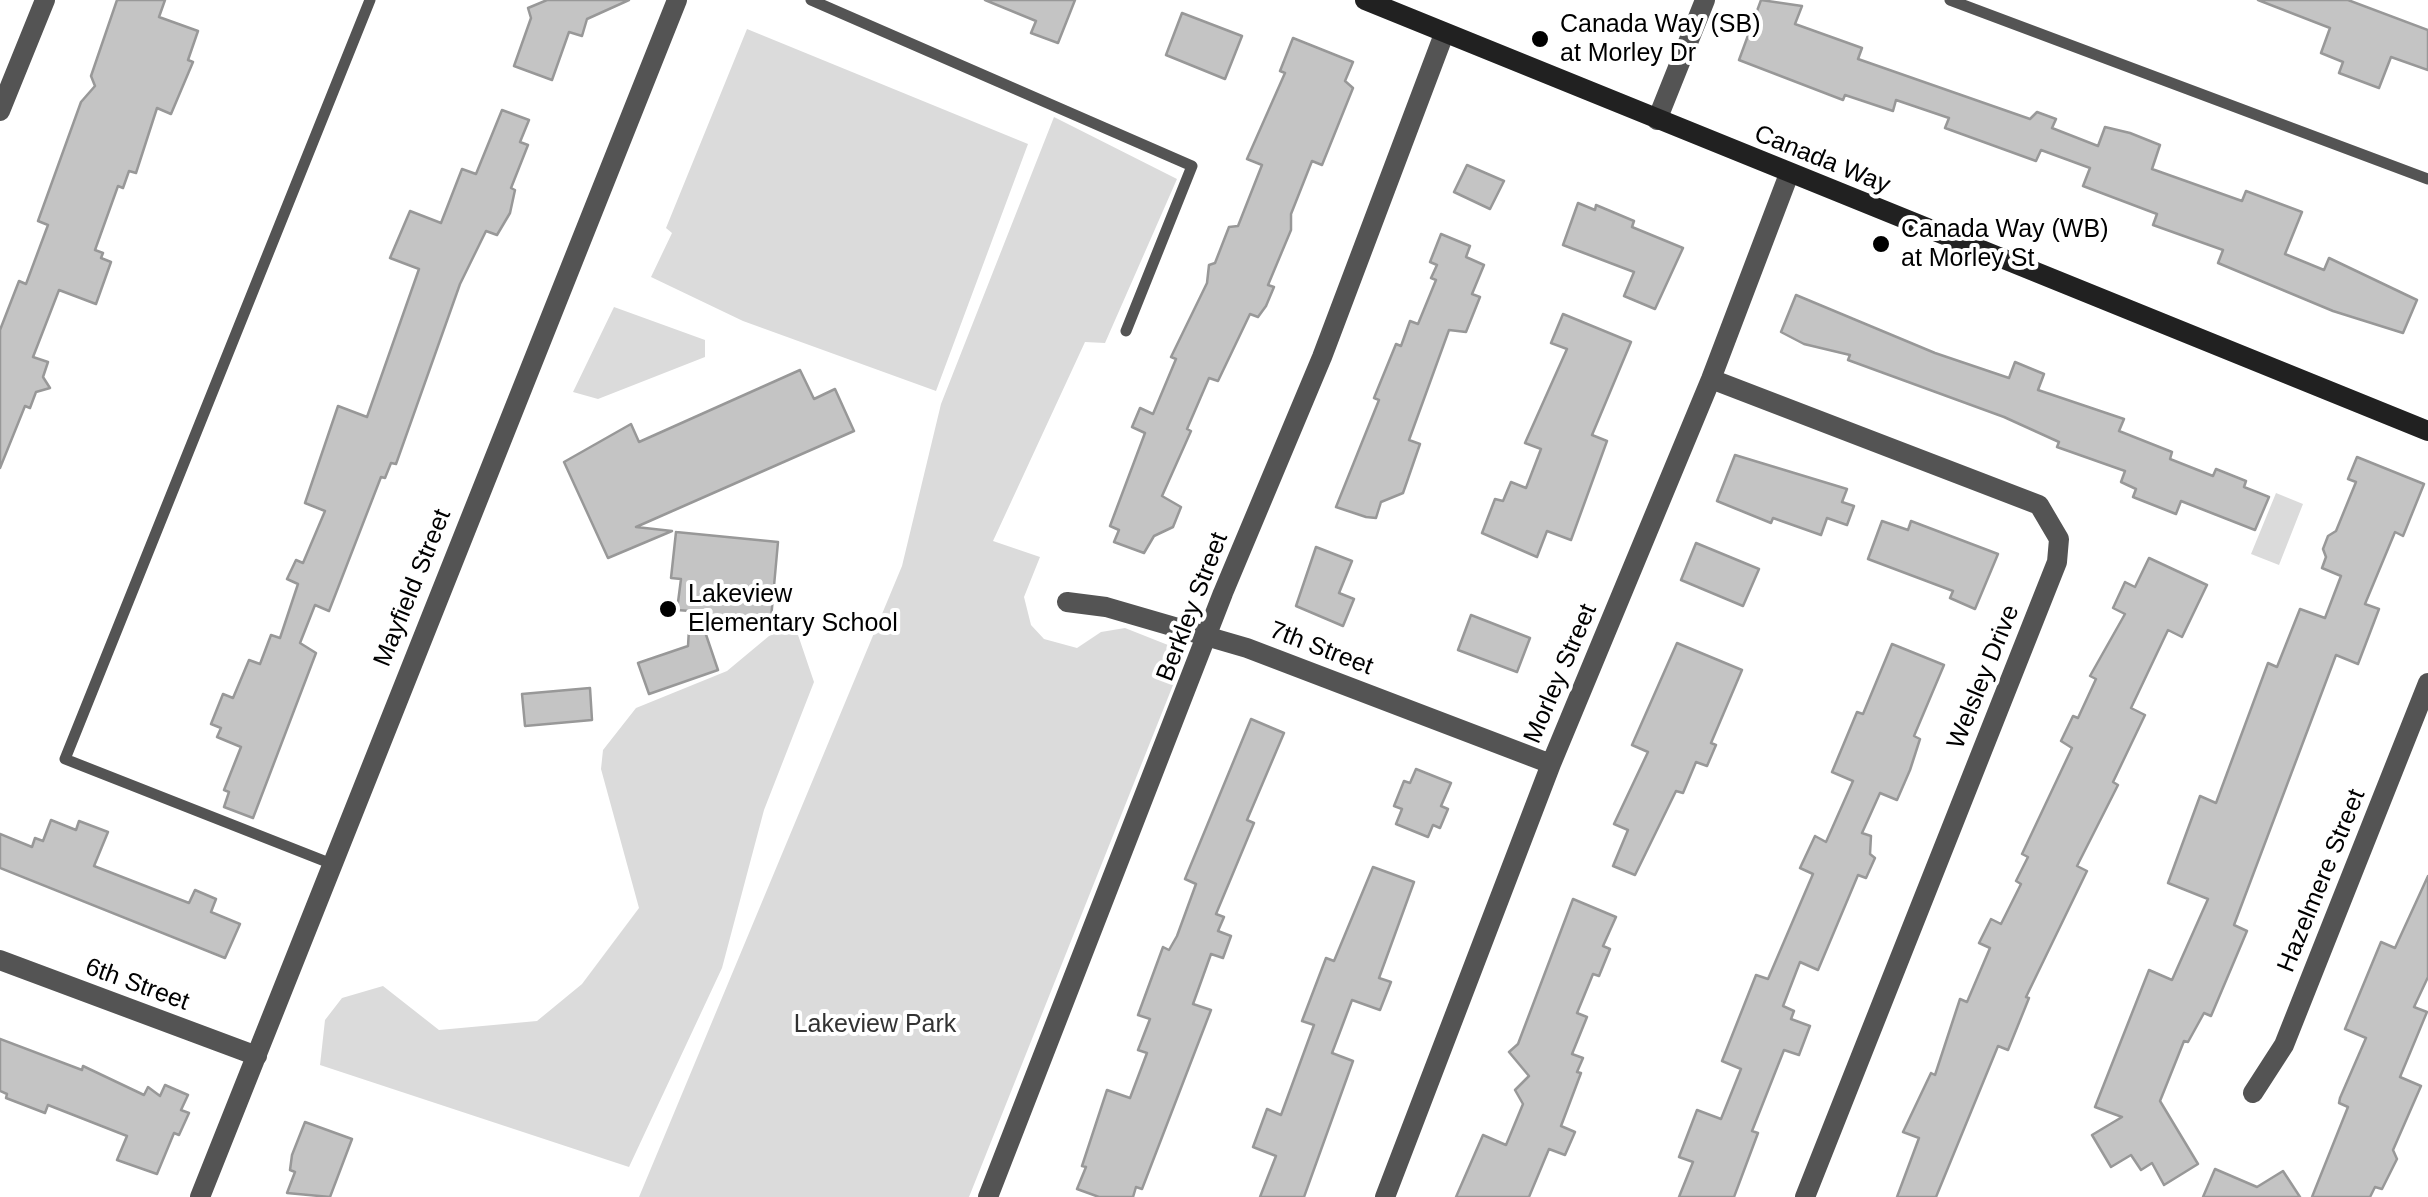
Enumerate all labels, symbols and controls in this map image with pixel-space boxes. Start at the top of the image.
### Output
place label: Canada Way (SB) at Morley Dr [1560,10,1761,69]
marker: Canada Way (SB) at Morley Dr [1529,28,1551,50]
street label: Canada Way [1750,119,1894,201]
place label: Canada Way (WB) at Morley St [1901,215,2108,274]
marker: Canada Way (WB) at Morley St [1870,233,1892,255]
street label: Mayfield Street [368,505,458,671]
street label: Berkley Street [1151,528,1235,686]
place label: Lakeview Elementary School [688,580,898,639]
marker: Lakeview Elementary School [657,598,679,620]
street label: Morley Street [1518,600,1604,748]
street label: Welsley Drive [1942,601,2026,753]
street label: 7th Street [1265,616,1377,682]
street label: Hazelmere Street [2272,785,2372,977]
street label: 6th Street [81,952,193,1018]
park label: Lakeview Park [794,1010,956,1040]

